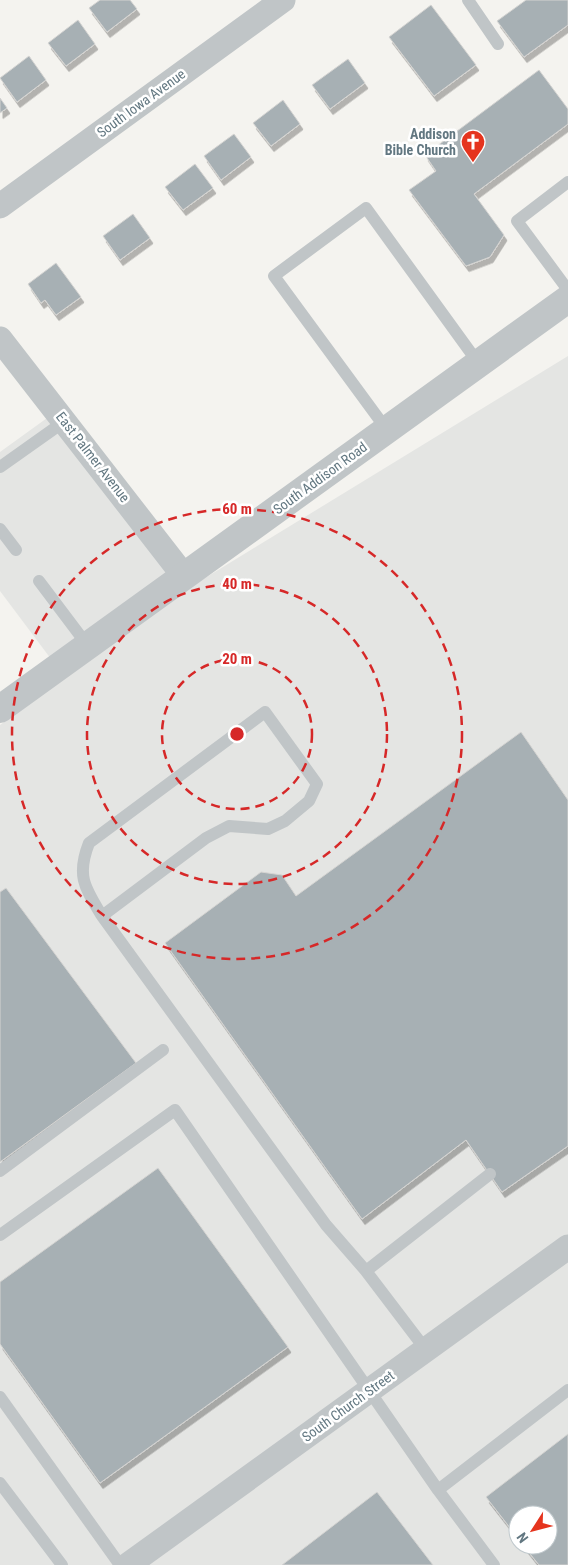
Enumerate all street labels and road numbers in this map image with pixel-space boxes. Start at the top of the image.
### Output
street label: South Iowa Avenue [94,65,189,140]
street label: East Palmer Avenue [53,409,133,506]
street label: South Addison Road [270,439,370,517]
street label: South Church Street [299,1367,397,1445]

